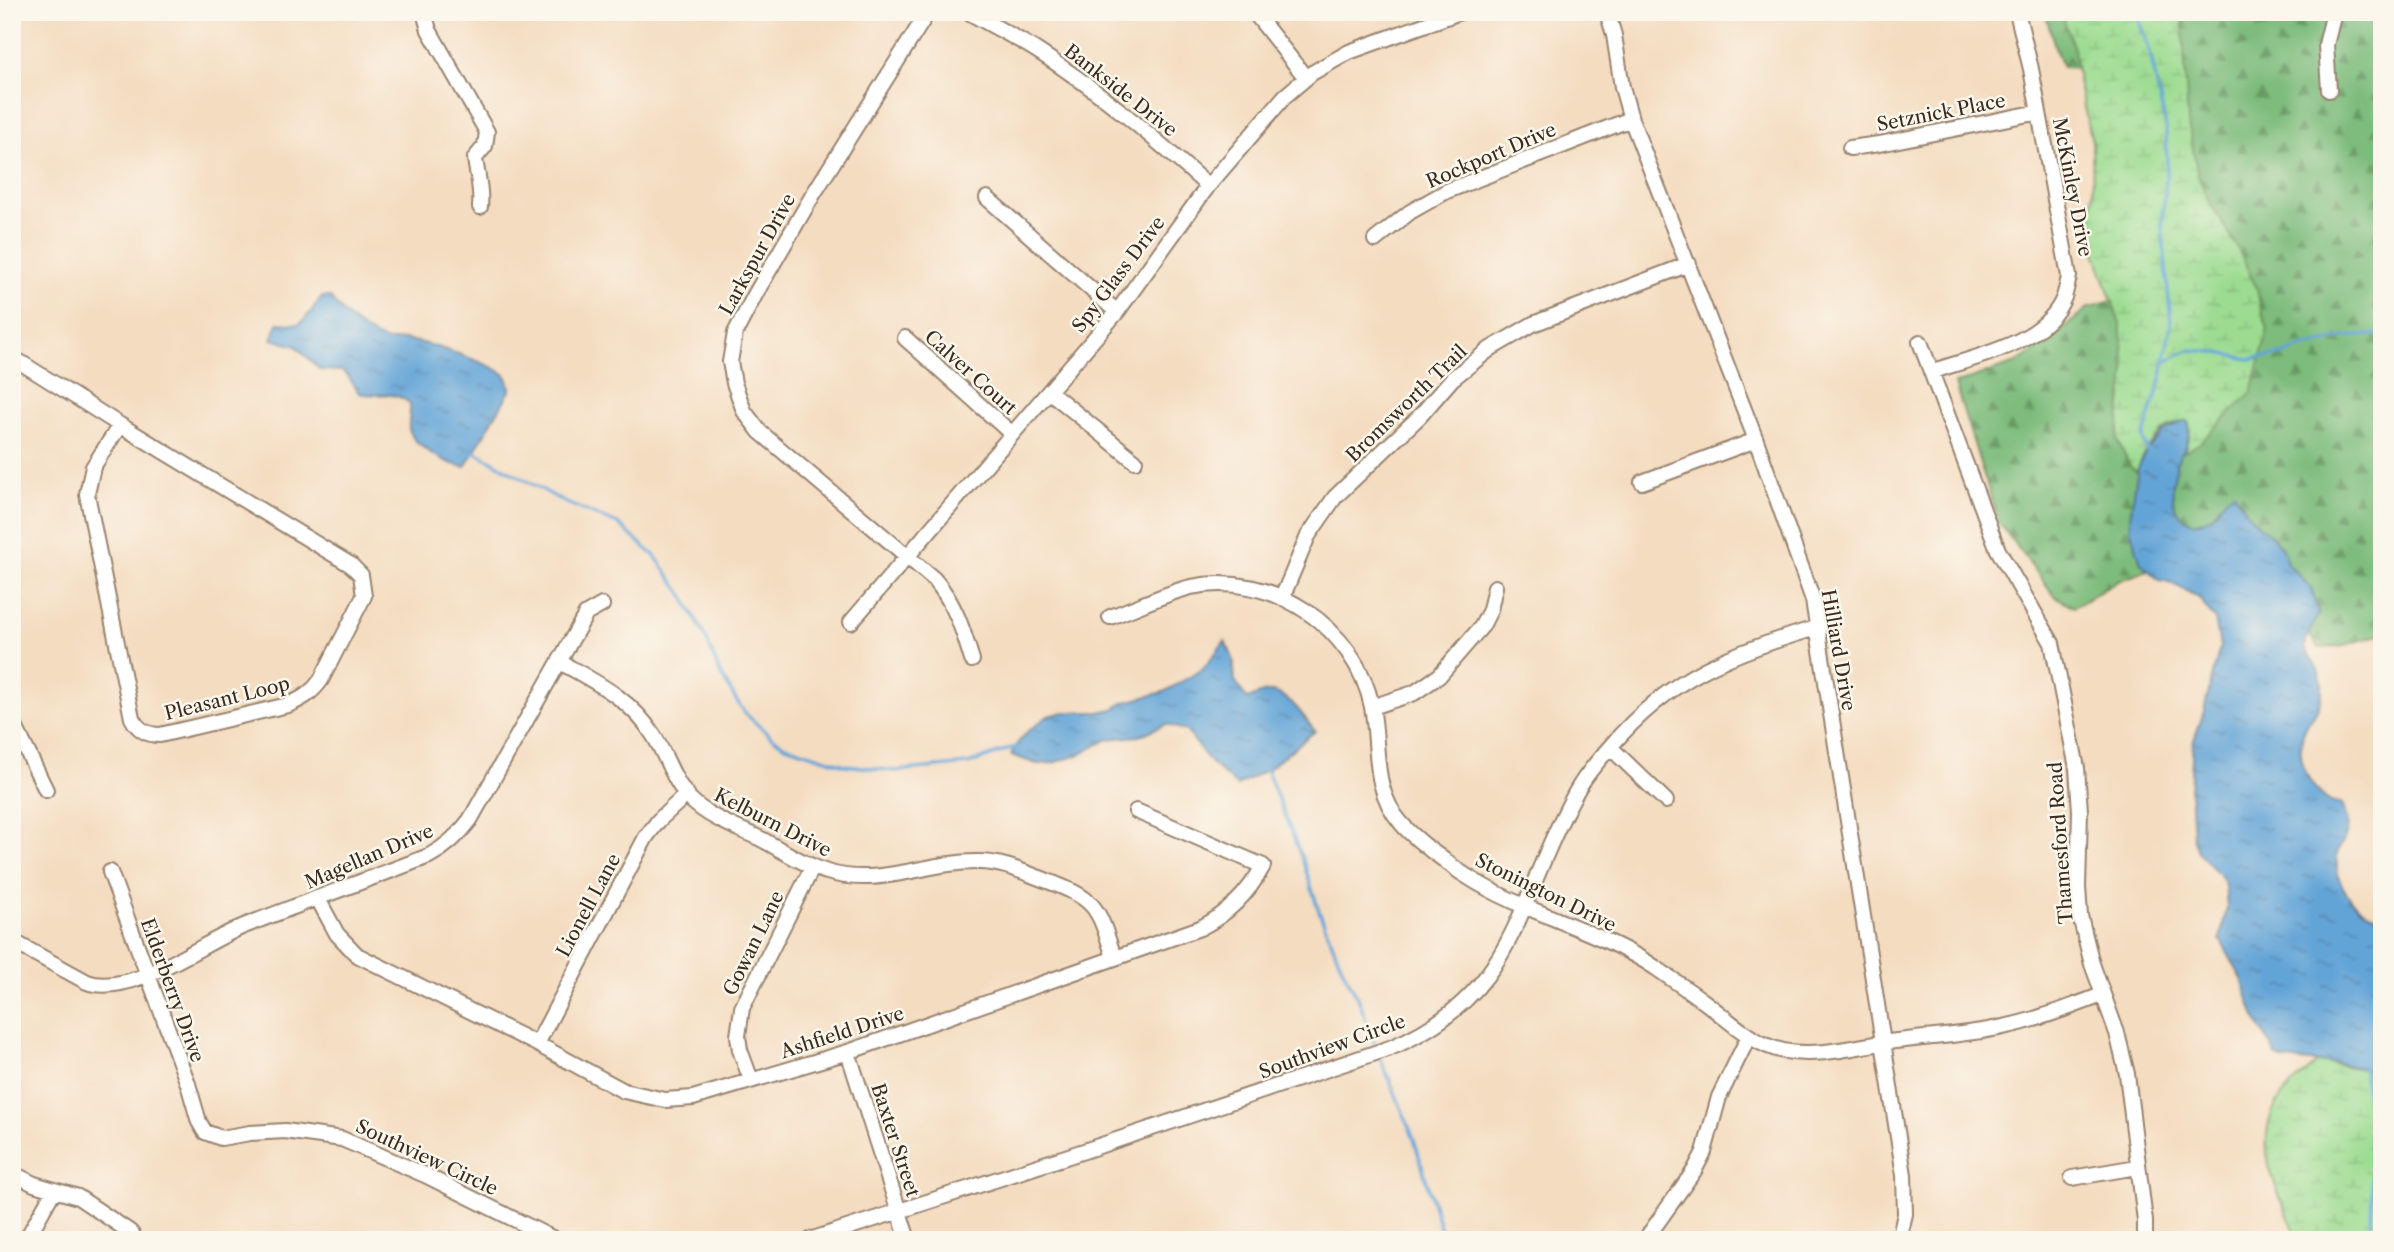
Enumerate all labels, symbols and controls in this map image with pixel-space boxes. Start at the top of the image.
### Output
street label: Bankside Drive [1060,39,1182,142]
street label: Setznick Place [1875,89,2007,136]
street label: McKinley Drive [2048,115,2097,259]
street label: Rockport Drive [1423,118,1560,193]
street label: Larkspur Drive [715,190,800,319]
street label: Spy Glass Drive [1067,212,1170,337]
street label: Calver Court [920,325,1022,420]
street label: Bromsworth Trail [1341,340,1472,467]
street label: Hilliard Drive [1817,588,1861,713]
street label: Pleasant Loop [162,672,292,725]
street label: Thamesford Road [2043,761,2078,925]
street label: Kelburn Drive [710,783,835,862]
street label: Magellan Drive [302,819,437,894]
street label: Stonington Drive [1472,848,1620,937]
street label: Lionell Lane [552,850,625,961]
street label: Gowan Lane [718,887,789,999]
street label: Elderberry Drive [136,915,209,1065]
street label: Ashfield Drive [777,1002,907,1064]
street label: Southview Circle [1256,1009,1408,1084]
street label: Baxter Street [866,1080,925,1200]
street label: Southview Circle [352,1115,501,1200]

